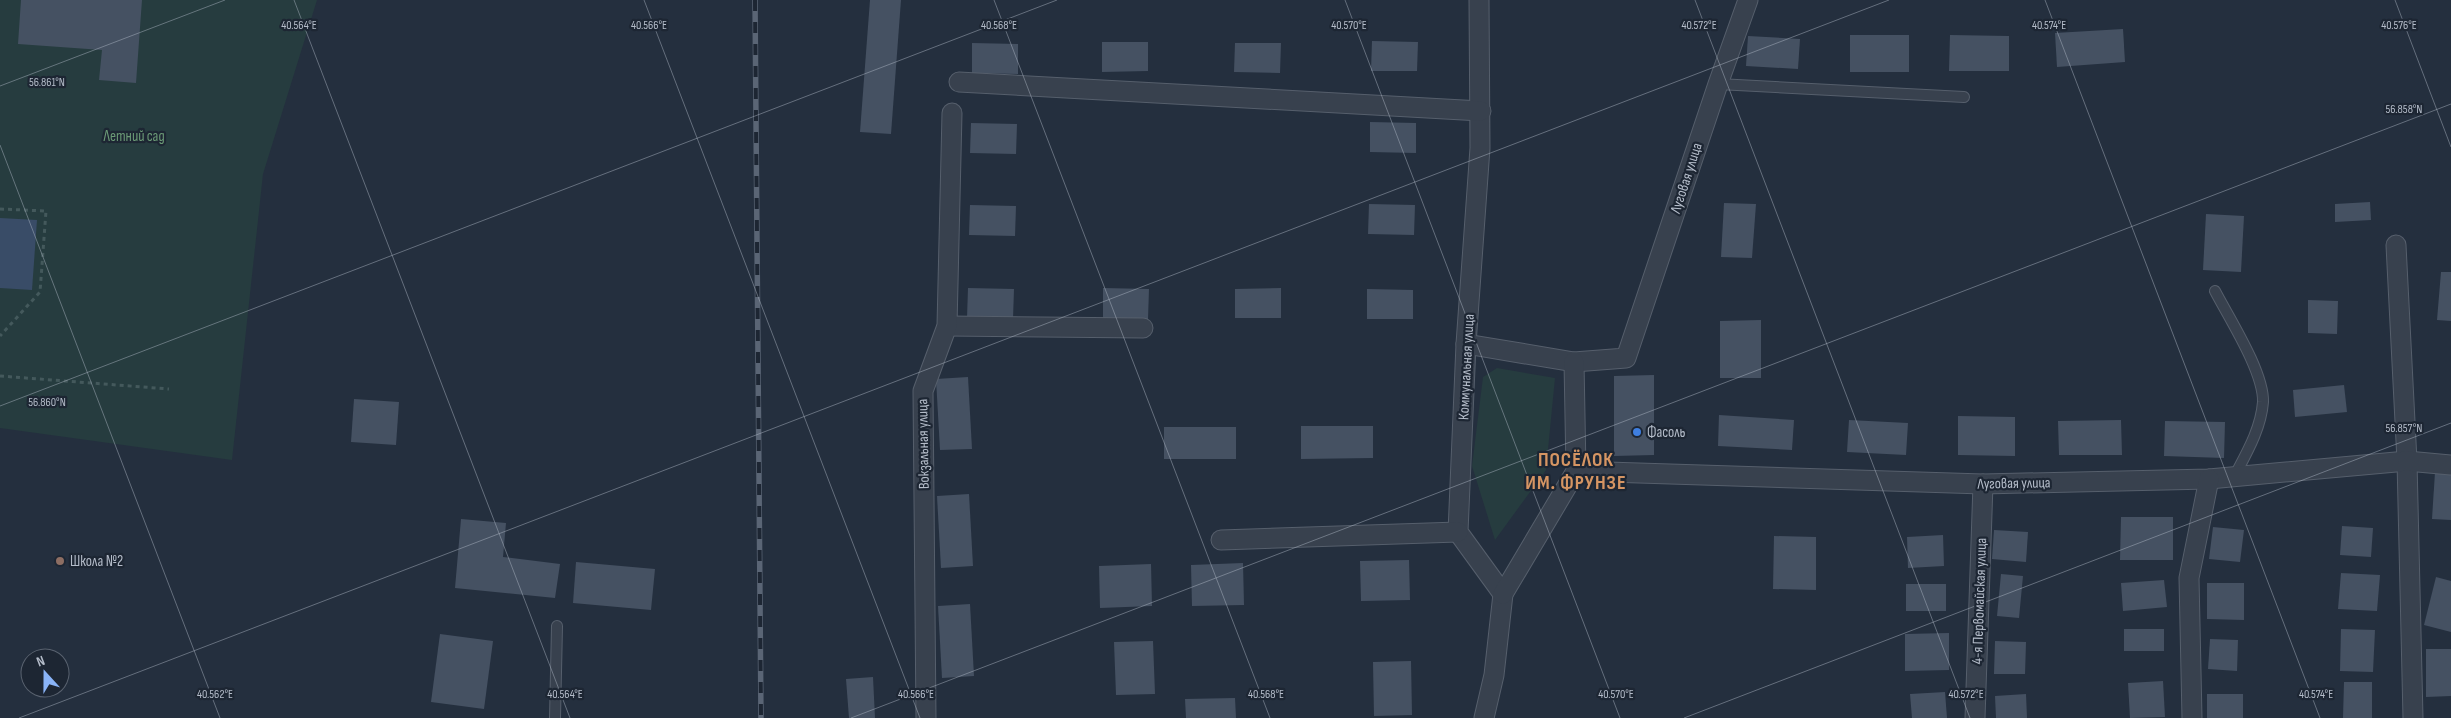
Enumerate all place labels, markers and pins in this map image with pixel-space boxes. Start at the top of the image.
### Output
place label: Фасоль [1647,423,1686,442]
marker: Фасоль [1631,426,1643,438]
place label: Школа №2 [70,552,123,571]
marker: Школа №2 [54,555,66,567]

